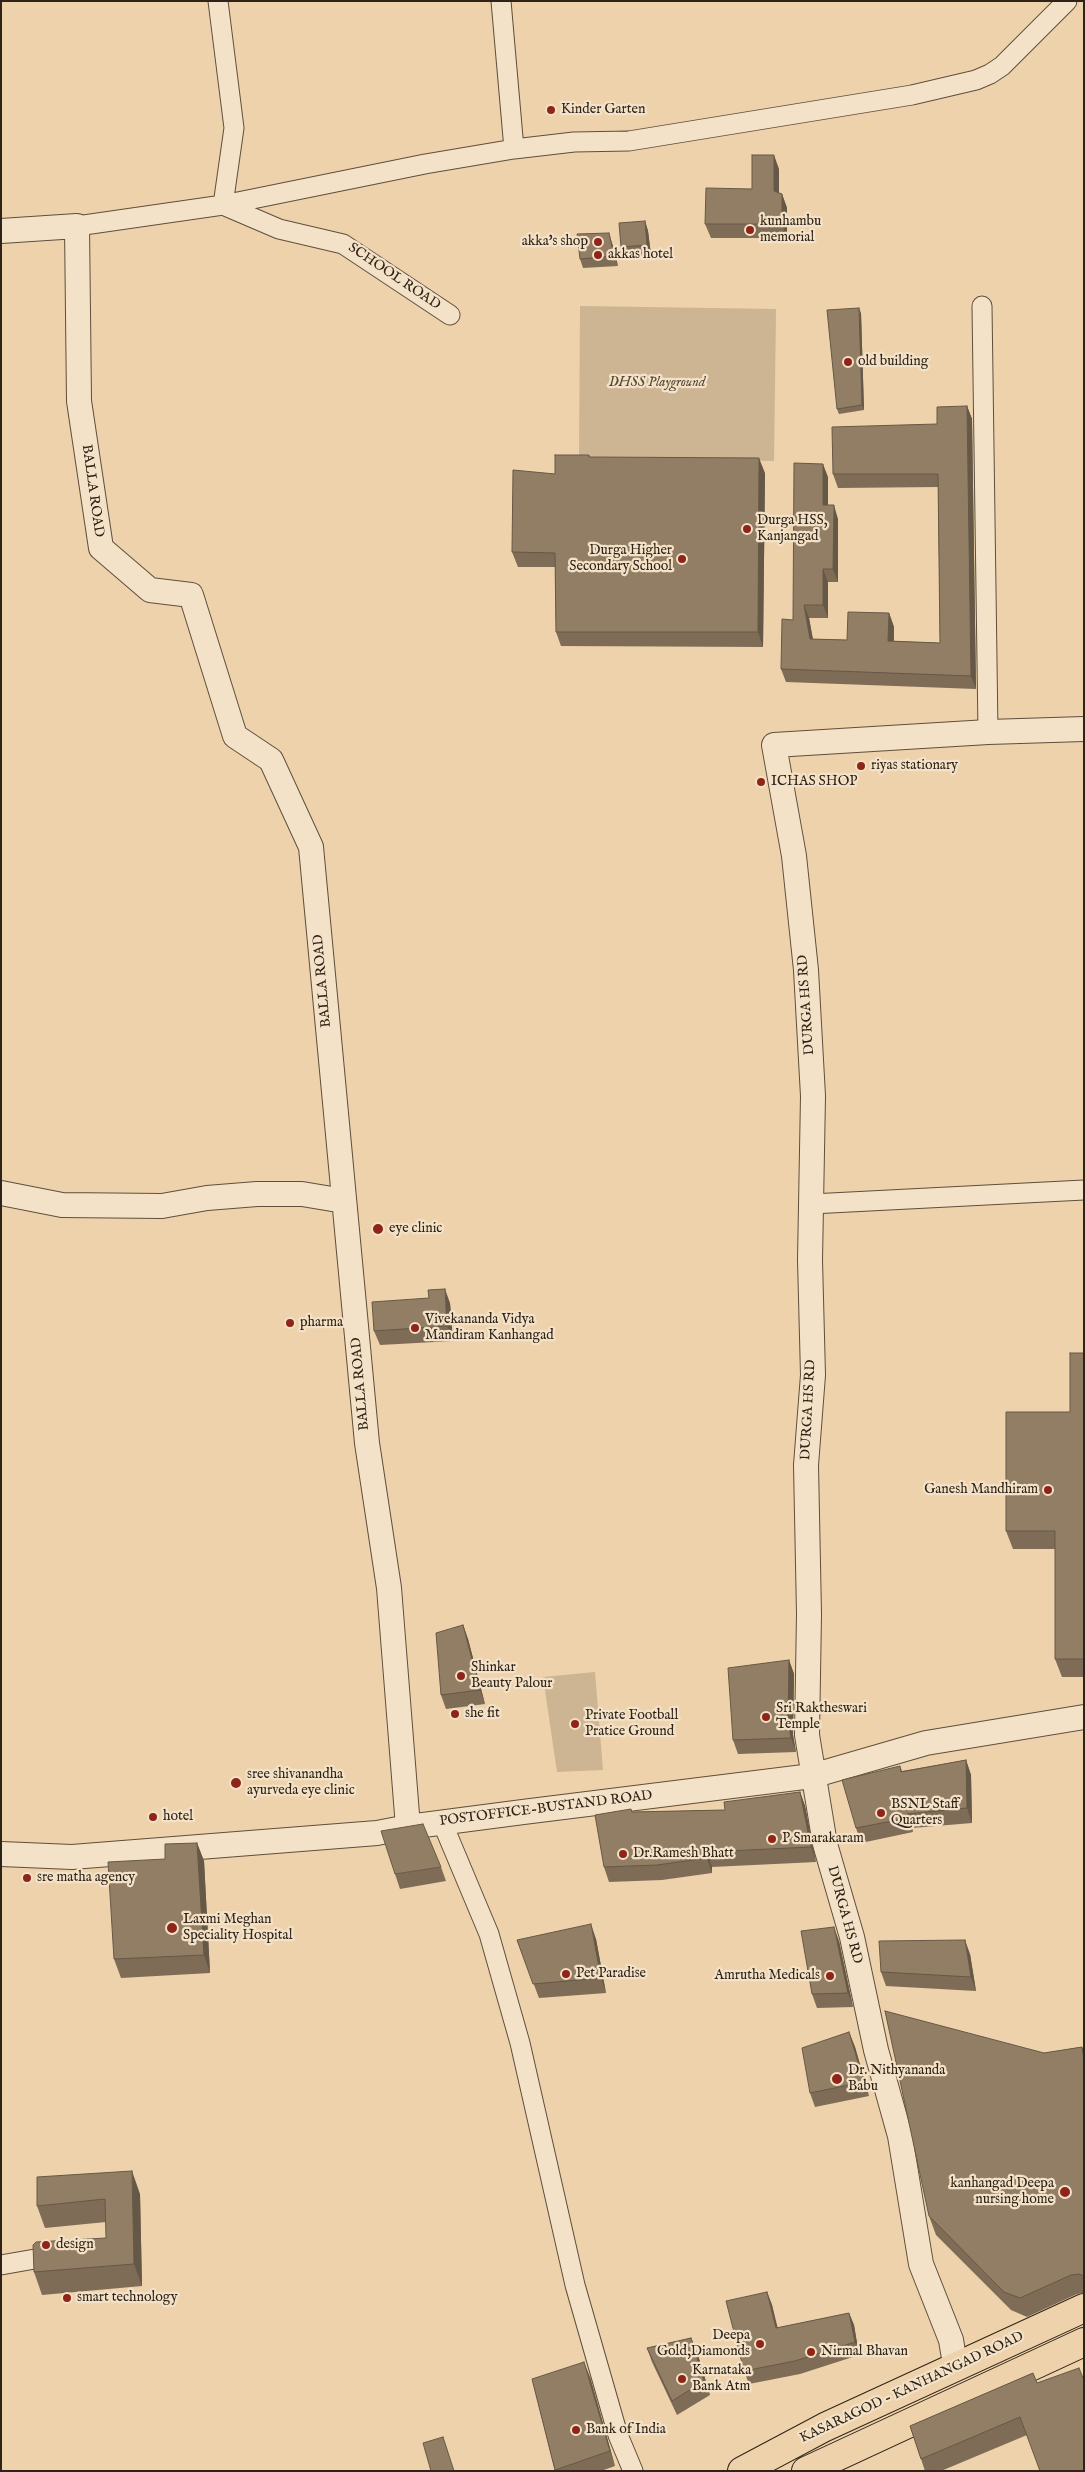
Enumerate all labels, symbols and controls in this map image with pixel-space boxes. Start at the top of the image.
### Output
place label: Kinder Garten [561,102,645,118]
marker: Kinder Garten [545,104,557,116]
place label: kunhambu memorial [760,214,821,246]
marker: kunhambu memorial [744,224,756,236]
place label: akka's shop [522,234,588,250]
marker: akka's shop [592,236,604,248]
street label: SCHOOL ROAD [345,240,443,314]
place label: akkas hotel [608,247,673,263]
marker: akkas hotel [592,249,604,261]
place label: old building [858,354,928,370]
marker: old building [842,356,854,368]
park label: DHSS Playground [609,375,705,391]
street label: BALLA ROAD [77,444,107,538]
place label: Durga HSS, Kanjangad [757,513,827,546]
marker: Durga HSS, Kanjangad [741,523,753,535]
place label: Durga Higher Secondary School [569,543,672,576]
marker: Durga Higher Secondary School [676,553,688,565]
place label: riyas stationary [871,758,958,774]
marker: riyas stationary [855,760,867,772]
place label: ICHAS SHOP [771,774,857,790]
marker: ICHAS SHOP [755,776,767,788]
street label: BALLA ROAD [311,934,335,1028]
street label: DURGA HS RD [795,954,819,1056]
place label: eye clinic [389,1221,442,1237]
marker: eye clinic [371,1222,385,1236]
place label: Vivekananda Vidya Mandiram Kanhangad [425,1312,554,1344]
place label: pharma [300,1315,343,1331]
marker: pharma [284,1317,296,1329]
marker: Vivekananda Vidya Mandiram Kanhangad [409,1322,421,1334]
street label: BALLA ROAD [349,1337,373,1431]
street label: DURGA HS RD [798,1359,820,1461]
place label: Ganesh Mandhiram [924,1482,1038,1498]
marker: Ganesh Mandhiram [1042,1484,1054,1496]
place label: Shinkar Beauty Palour [471,1660,552,1692]
marker: Shinkar Beauty Palour [455,1670,467,1682]
place label: Sri Raktheswari Temple [776,1701,867,1734]
place label: she fit [465,1706,500,1722]
marker: she fit [449,1708,461,1720]
place label: Private Football Pratice Ground [585,1708,678,1740]
marker: Sri Raktheswari Temple [760,1711,772,1723]
marker: Private Football Pratice Ground [569,1718,581,1730]
place label: sree shivanandha ayurveda eye clinic [247,1767,355,1800]
marker: sree shivanandha ayurveda eye clinic [229,1776,243,1790]
street label: POSTOFFICE-BUSTAND ROAD [439,1788,653,1830]
place label: BSNL Staff Quarters [891,1797,959,1830]
marker: BSNL Staff Quarters [875,1807,887,1819]
place label: hotel [163,1809,193,1825]
marker: hotel [147,1811,159,1823]
place label: P Smarakaram [782,1831,864,1847]
marker: P Smarakaram [766,1833,778,1845]
place label: Dr.Ramesh Bhatt [633,1846,734,1862]
marker: Dr.Ramesh Bhatt [617,1848,629,1860]
street label: DURGA HS RD [823,1864,865,1966]
place label: sre matha agency [37,1870,135,1886]
marker: sre matha agency [21,1872,33,1884]
place label: Laxmi Meghan Speciality Hospital [183,1912,292,1944]
marker: Laxmi Meghan Speciality Hospital [165,1921,179,1935]
place label: Pet Paradise [576,1966,646,1982]
marker: Pet Paradise [560,1968,572,1980]
place label: Amrutha Medicals [715,1968,820,1984]
marker: Amrutha Medicals [824,1970,836,1982]
place label: Dr. Nithyananda Babu [848,2063,945,2096]
marker: Dr. Nithyananda Babu [830,2072,844,2086]
place label: kanhangad Deepa nursing home [950,2176,1054,2208]
marker: kanhangad Deepa nursing home [1058,2185,1072,2199]
place label: design [56,2237,94,2253]
marker: design [40,2239,52,2251]
place label: smart technology [77,2290,178,2306]
marker: smart technology [61,2292,73,2304]
place label: Deepa Gold,Diamonds [657,2328,750,2360]
street label: KASARAGOD - KANHANGAD ROAD [798,2329,1026,2447]
marker: Deepa Gold,Diamonds [754,2338,766,2350]
place label: Nirmal Bhavan [821,2344,908,2360]
marker: Nirmal Bhavan [805,2346,817,2358]
place label: Karnataka Bank Atm [692,2363,751,2396]
marker: Karnataka Bank Atm [676,2373,688,2385]
place label: Bank of India [586,2422,666,2438]
marker: Bank of India [570,2424,582,2436]

